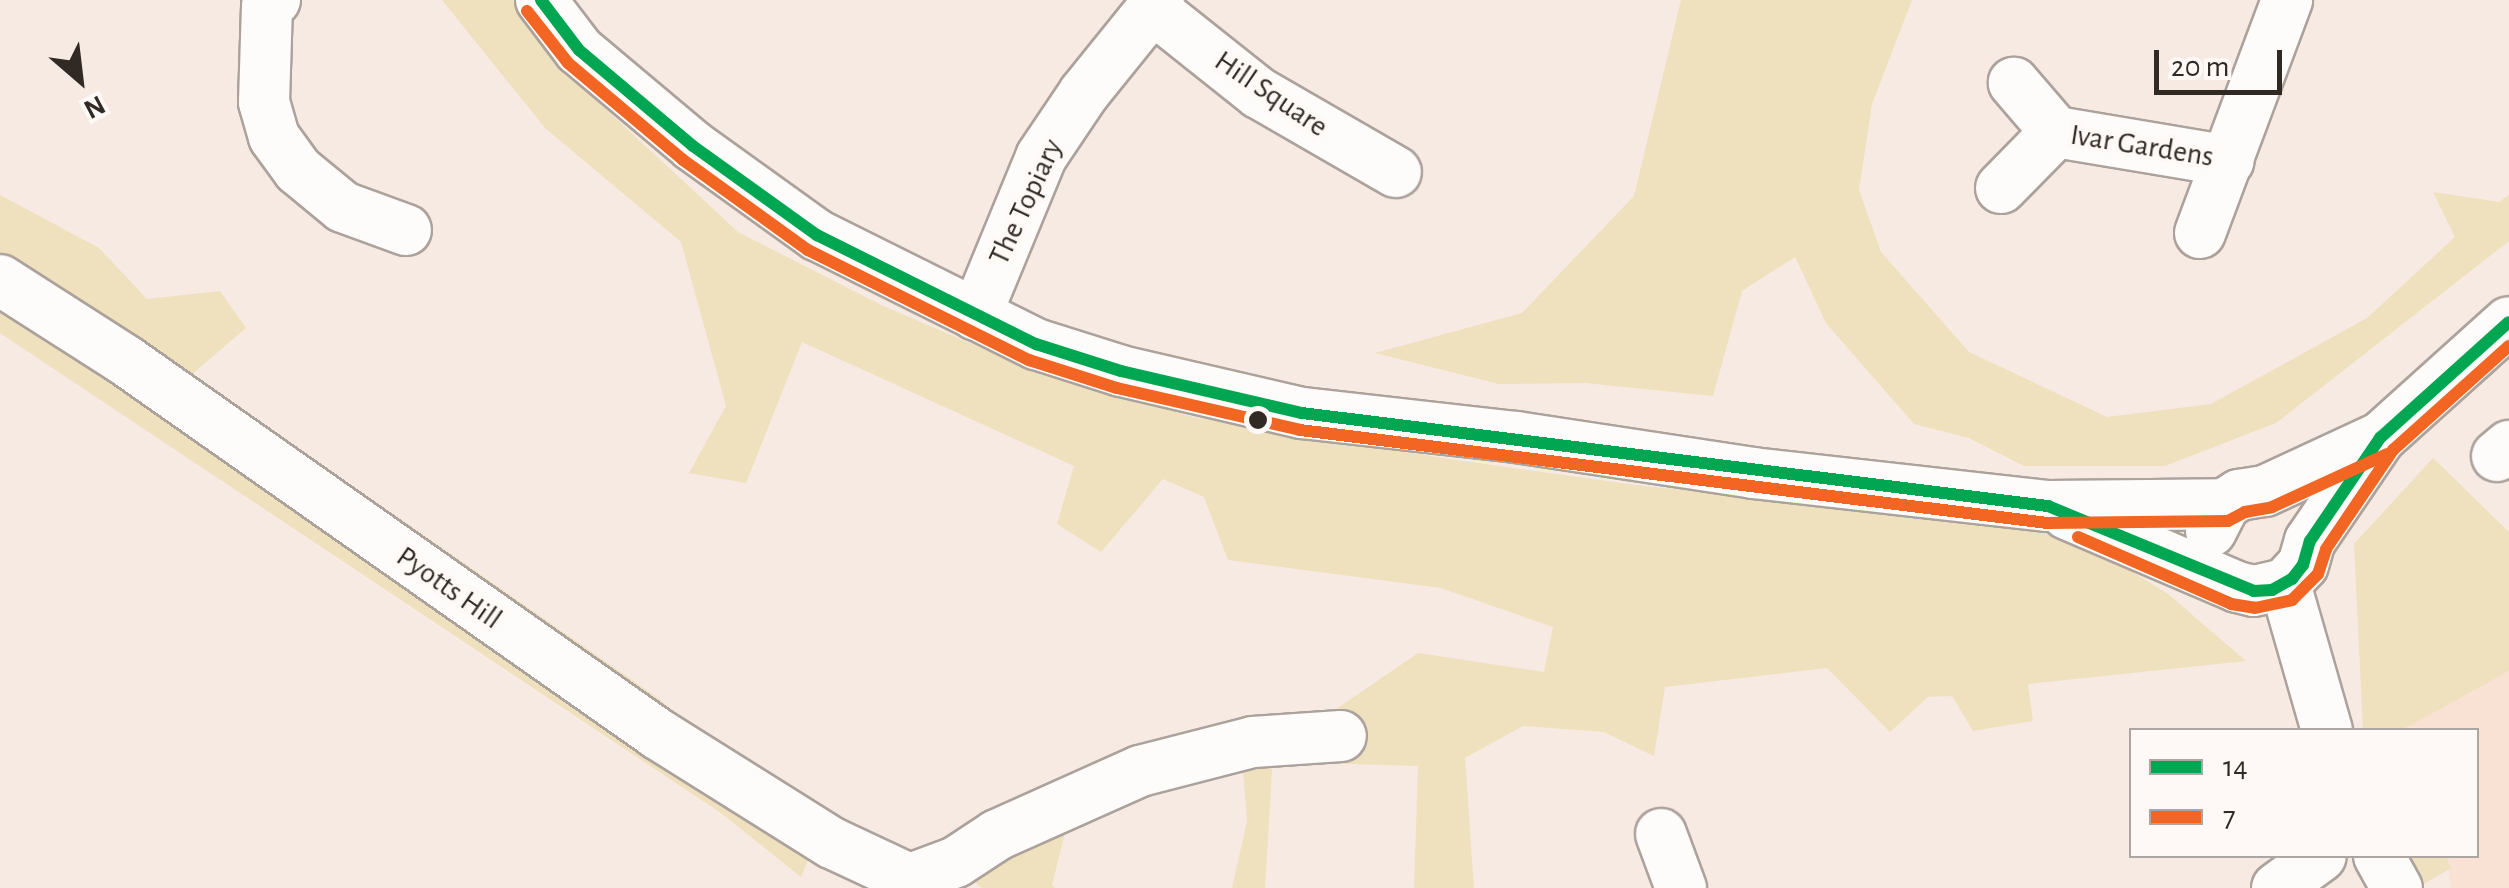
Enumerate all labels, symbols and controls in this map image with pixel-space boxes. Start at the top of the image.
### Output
north arrow [30,30,130,130]
scale bar [2159,30,2286,92]
street label: Hill Square [1208,43,1334,145]
text: 20 m [2171,52,2229,82]
text: N [79,90,109,123]
street label: Ivar Gardens [2068,117,2216,175]
street label: The Topiary [981,133,1071,271]
unlabelled marker [1248,410,1268,430]
street label: Pyotts Hill [389,539,509,637]
legend [2129,728,2479,858]
text: 14 [2223,752,2248,782]
text: 7 [2223,802,2236,832]

